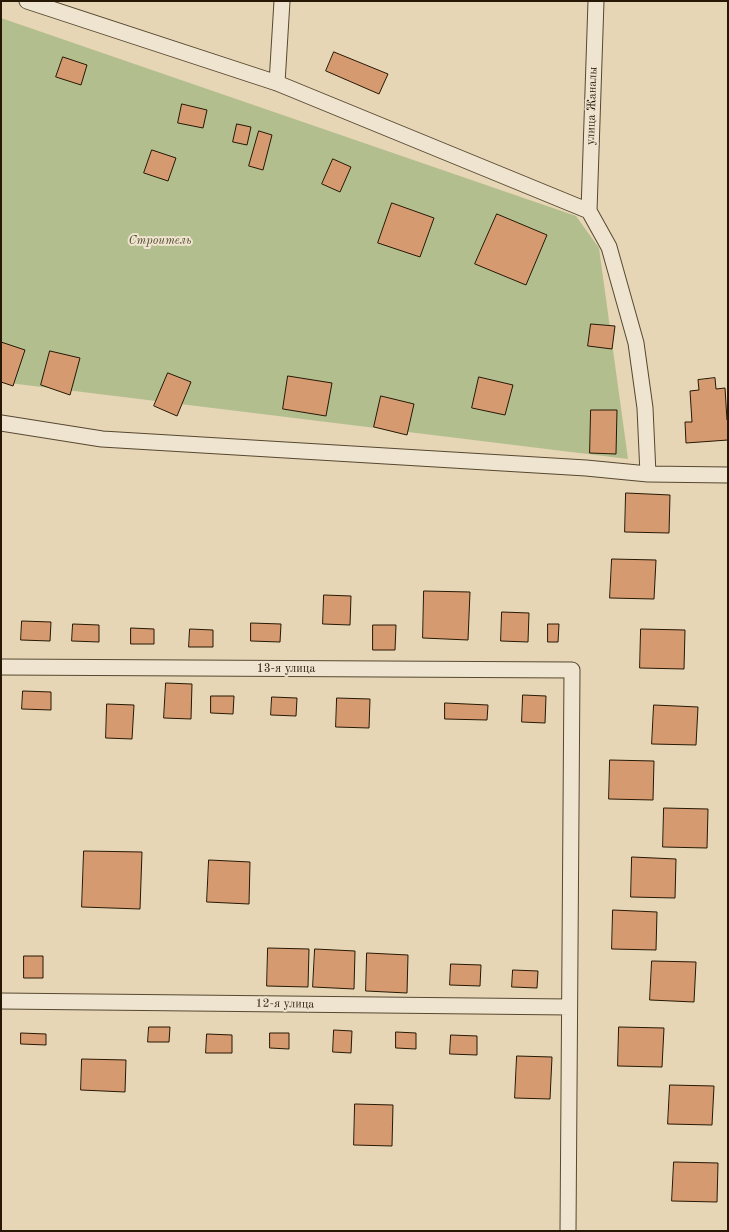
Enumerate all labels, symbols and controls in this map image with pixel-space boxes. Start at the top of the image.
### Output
street label: улица Жаналы [583,66,601,146]
park label: Строитель [129,234,191,248]
street label: 13-я улица [257,662,315,676]
street label: 12-я улица [256,996,314,1012]

